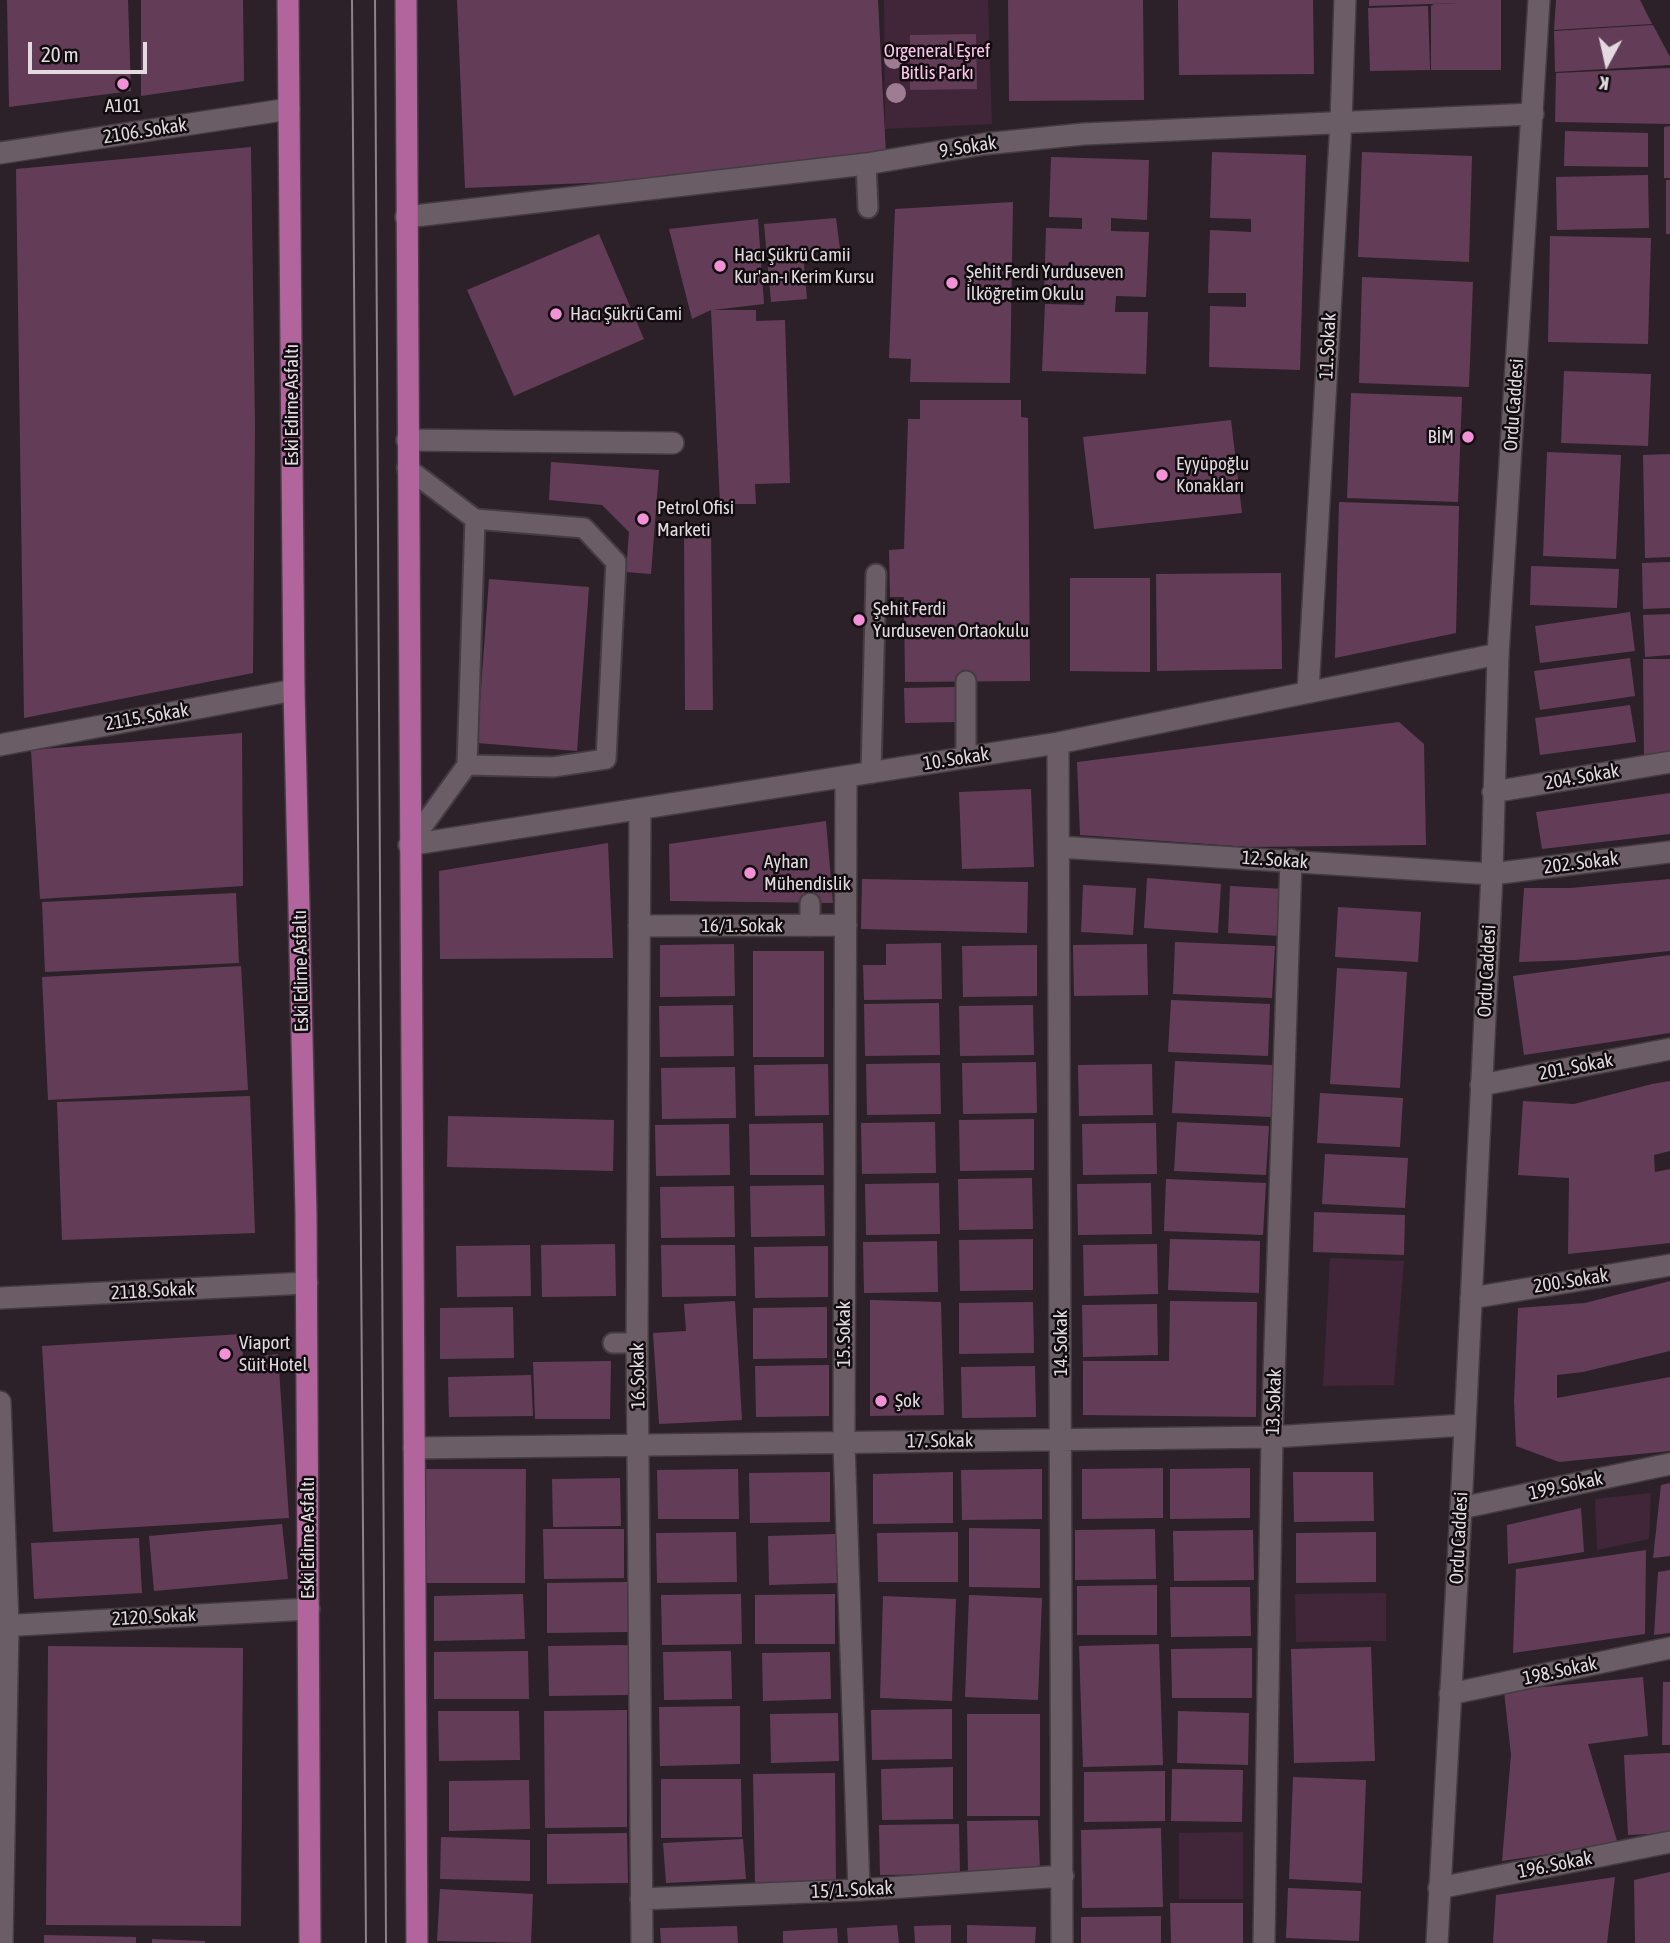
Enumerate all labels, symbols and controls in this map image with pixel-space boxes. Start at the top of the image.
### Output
scale bar [32,28,150,72]
north arrow [1572,28,1642,98]
park label: Orgeneral Eşref Bitlis Parkı [884,40,990,84]
text: 20 m [41,42,79,66]
text: K [1598,72,1610,95]
marker: A101 [115,76,131,92]
place label: A101 [105,95,141,117]
street label: 2106. Sokak [102,113,188,149]
street label: 9. Sokak [938,131,998,163]
place label: Hacı Şükrü Camii Kur'an-ı Kerim Kursu [734,244,874,288]
marker: Hacı Şükrü Camii Kur'an-ı Kerim Kursu [712,258,728,274]
place label: Şehit Ferdi Yurduseven İlköğretim Okulu [966,261,1124,305]
marker: Şehit Ferdi Yurduseven İlköğretim Okulu [944,275,960,291]
place label: Hacı Şükrü Cami [570,303,682,325]
marker: Hacı Şükrü Cami [548,306,564,322]
street label: 11. Sokak [1315,312,1341,380]
street label: Eski Edirne Asfaltı [281,344,303,466]
street label: Ordu Caddesi [1499,358,1529,452]
place label: BİM [1427,426,1454,448]
marker: BİM [1460,429,1476,445]
place label: Eyyüpoğlu Konakları [1176,453,1249,497]
marker: Eyyüpoğlu Konakları [1154,467,1170,483]
place label: Petrol Ofisi Marketi [657,497,734,541]
marker: Petrol Ofisi Marketi [635,511,651,527]
place label: Şehit Ferdi Yurduseven Ortaokulu [873,598,1029,642]
marker: Şehit Ferdi Yurduseven Ortaokulu [851,612,867,628]
street label: 2115. Sokak [104,698,190,736]
street label: 10. Sokak [921,743,991,775]
street label: 204. Sokak [1543,759,1621,795]
street label: 12. Sokak [1241,846,1309,874]
street label: 202. Sokak [1542,847,1620,879]
place label: Ayhan Mühendislik [764,851,851,895]
marker: Ayhan Mühendislik [742,865,758,881]
street label: Eski Edirne Asfaltı [289,910,313,1032]
street label: 16/1. Sokak [701,915,783,937]
street label: Ordu Caddesi [1473,924,1501,1018]
street label: 201. Sokak [1537,1049,1615,1085]
street label: 200. Sokak [1532,1264,1610,1298]
street label: 2118. Sokak [110,1277,196,1305]
street label: 15. Sokak [833,1301,855,1367]
street label: 14. Sokak [1050,1310,1072,1376]
place label: Viaport Süit Hotel [239,1332,308,1376]
street label: 16. Sokak [626,1343,650,1409]
marker: Viaport Süit Hotel [217,1346,233,1362]
street label: 13. Sokak [1261,1368,1287,1436]
place label: Şok [895,1390,920,1412]
marker: Şok [873,1393,889,1409]
street label: 17. Sokak [907,1429,973,1453]
street label: 199. Sokak [1527,1467,1605,1505]
street label: Eski Edirne Asfaltı [297,1477,319,1599]
street label: Ordu Caddesi [1445,1491,1473,1585]
street label: 2120. Sokak [111,1603,197,1631]
street label: 198. Sokak [1521,1652,1599,1690]
street label: 196. Sokak [1516,1847,1594,1883]
street label: 15/1. Sokak [811,1876,893,1904]

